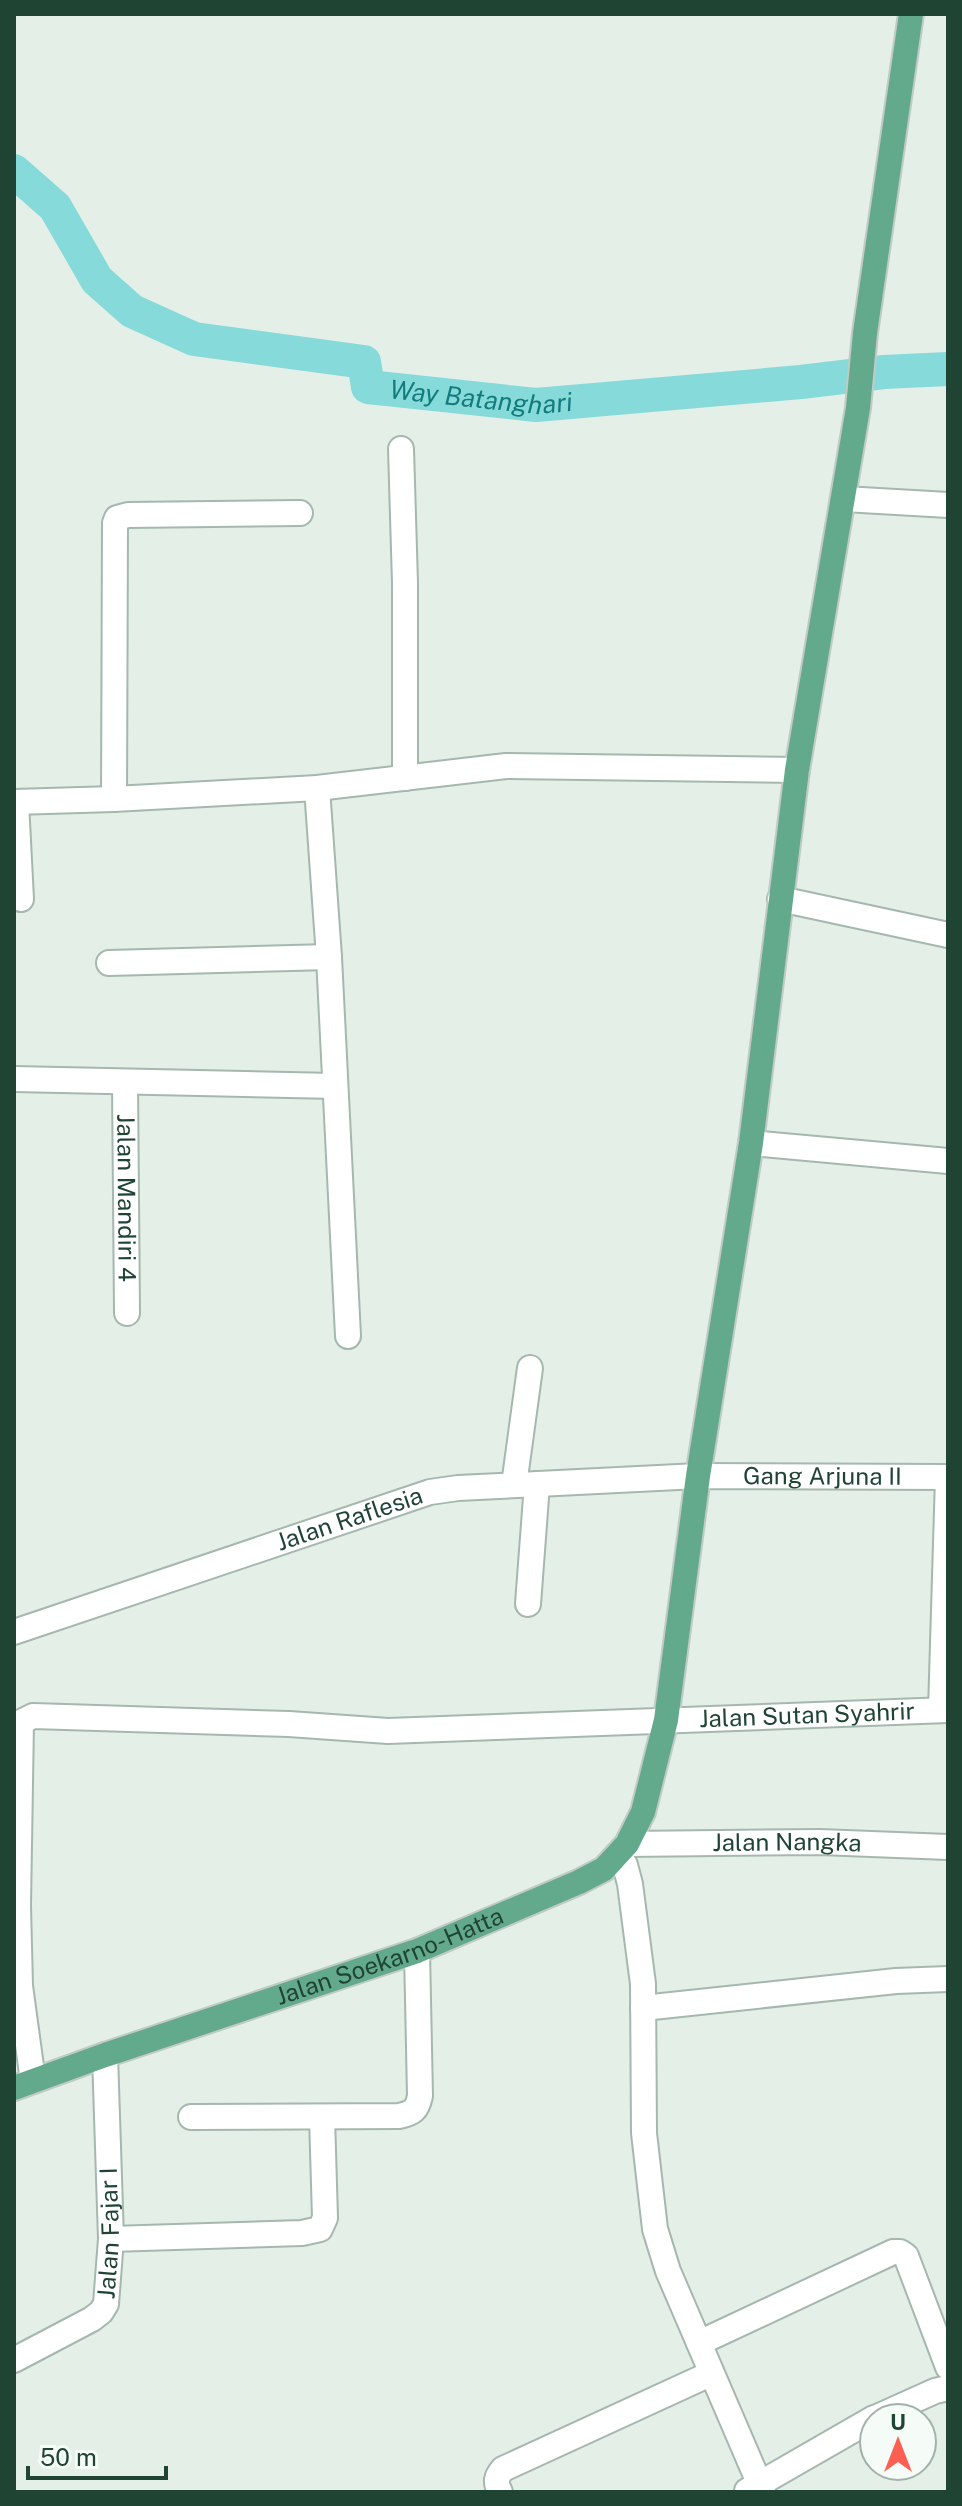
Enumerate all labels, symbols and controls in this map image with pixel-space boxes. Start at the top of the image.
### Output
water label: Way Batanghari [388,373,574,421]
street label: Jalan Mandiri 4 [112,1114,142,1282]
street label: Gang Arjuna II [743,1461,902,1490]
street label: Jalan Raflesia [272,1481,426,1556]
street label: Jalan Sutan Syahrir [699,1696,915,1732]
street label: Jalan Nangka [712,1827,862,1857]
street label: Jalan Soekarno-Hatta [272,1901,507,2010]
street label: Jalan Fajar I [91,2167,124,2300]
north arrow [858,2402,938,2482]
text: U [890,2409,906,2435]
scale bar [28,2430,166,2480]
text: 50 m [40,2443,97,2471]

